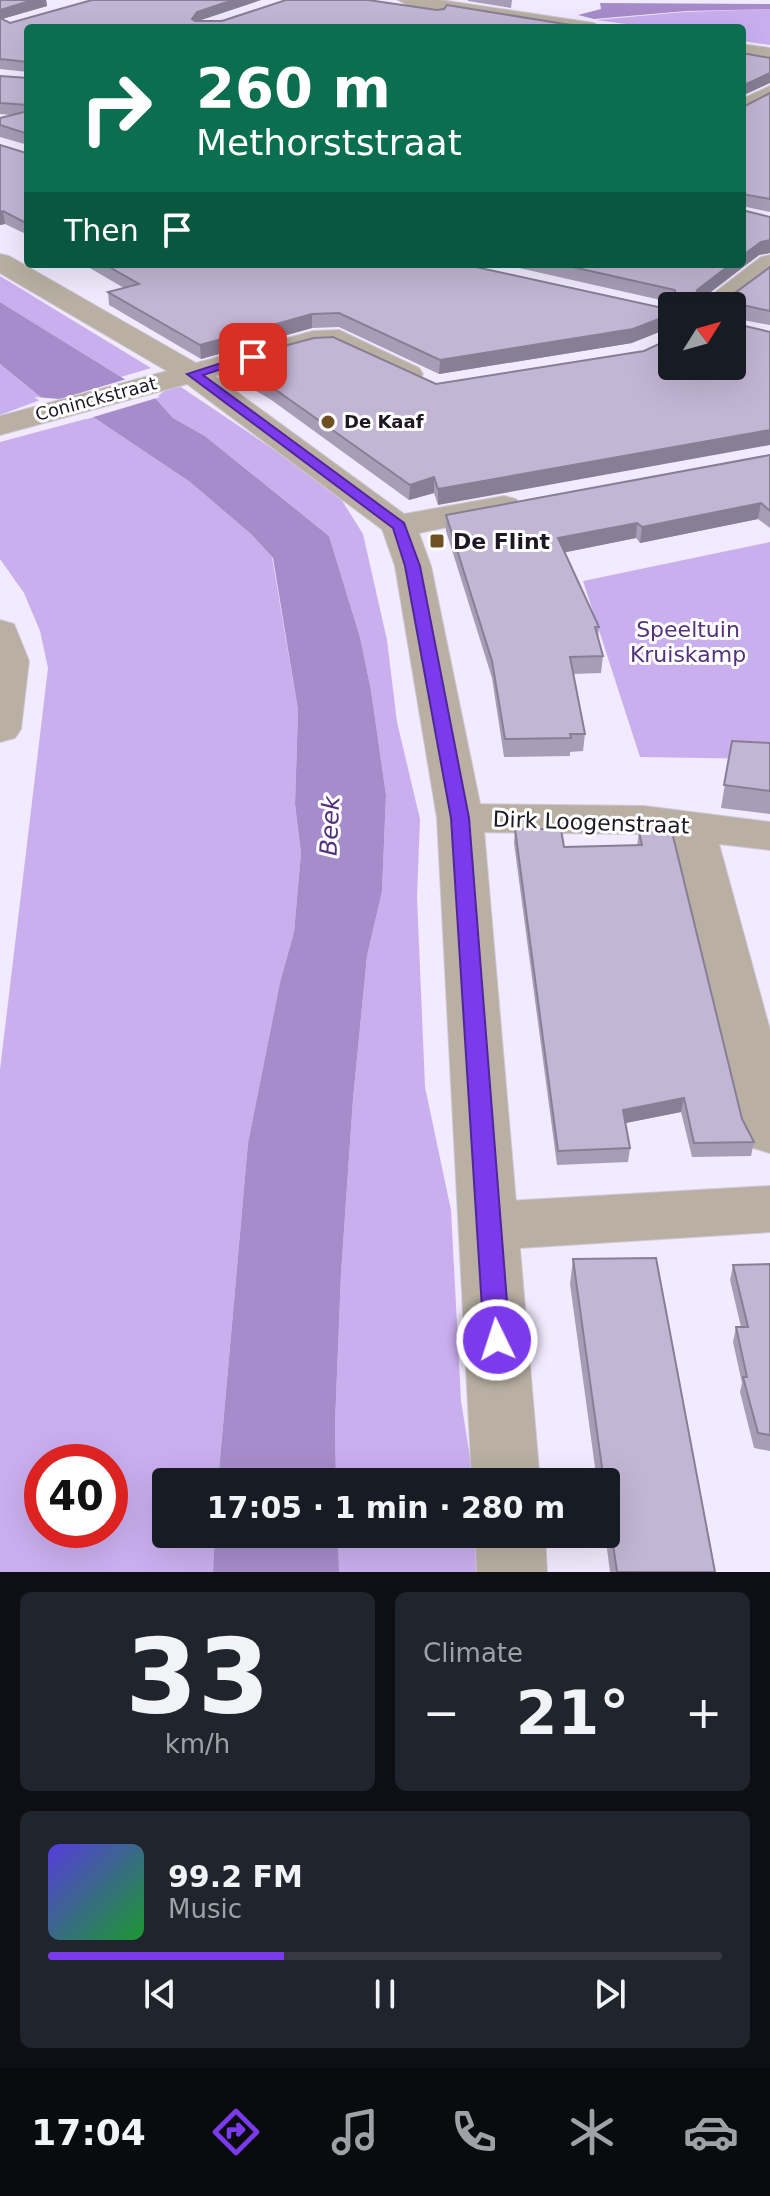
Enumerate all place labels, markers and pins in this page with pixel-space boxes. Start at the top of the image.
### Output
pin [219,323,287,391]
place label: De Kaaf [344,411,424,432]
marker: De Kaaf [319,413,337,431]
place label: De Flint [453,529,551,554]
marker: De Flint [428,532,446,550]

